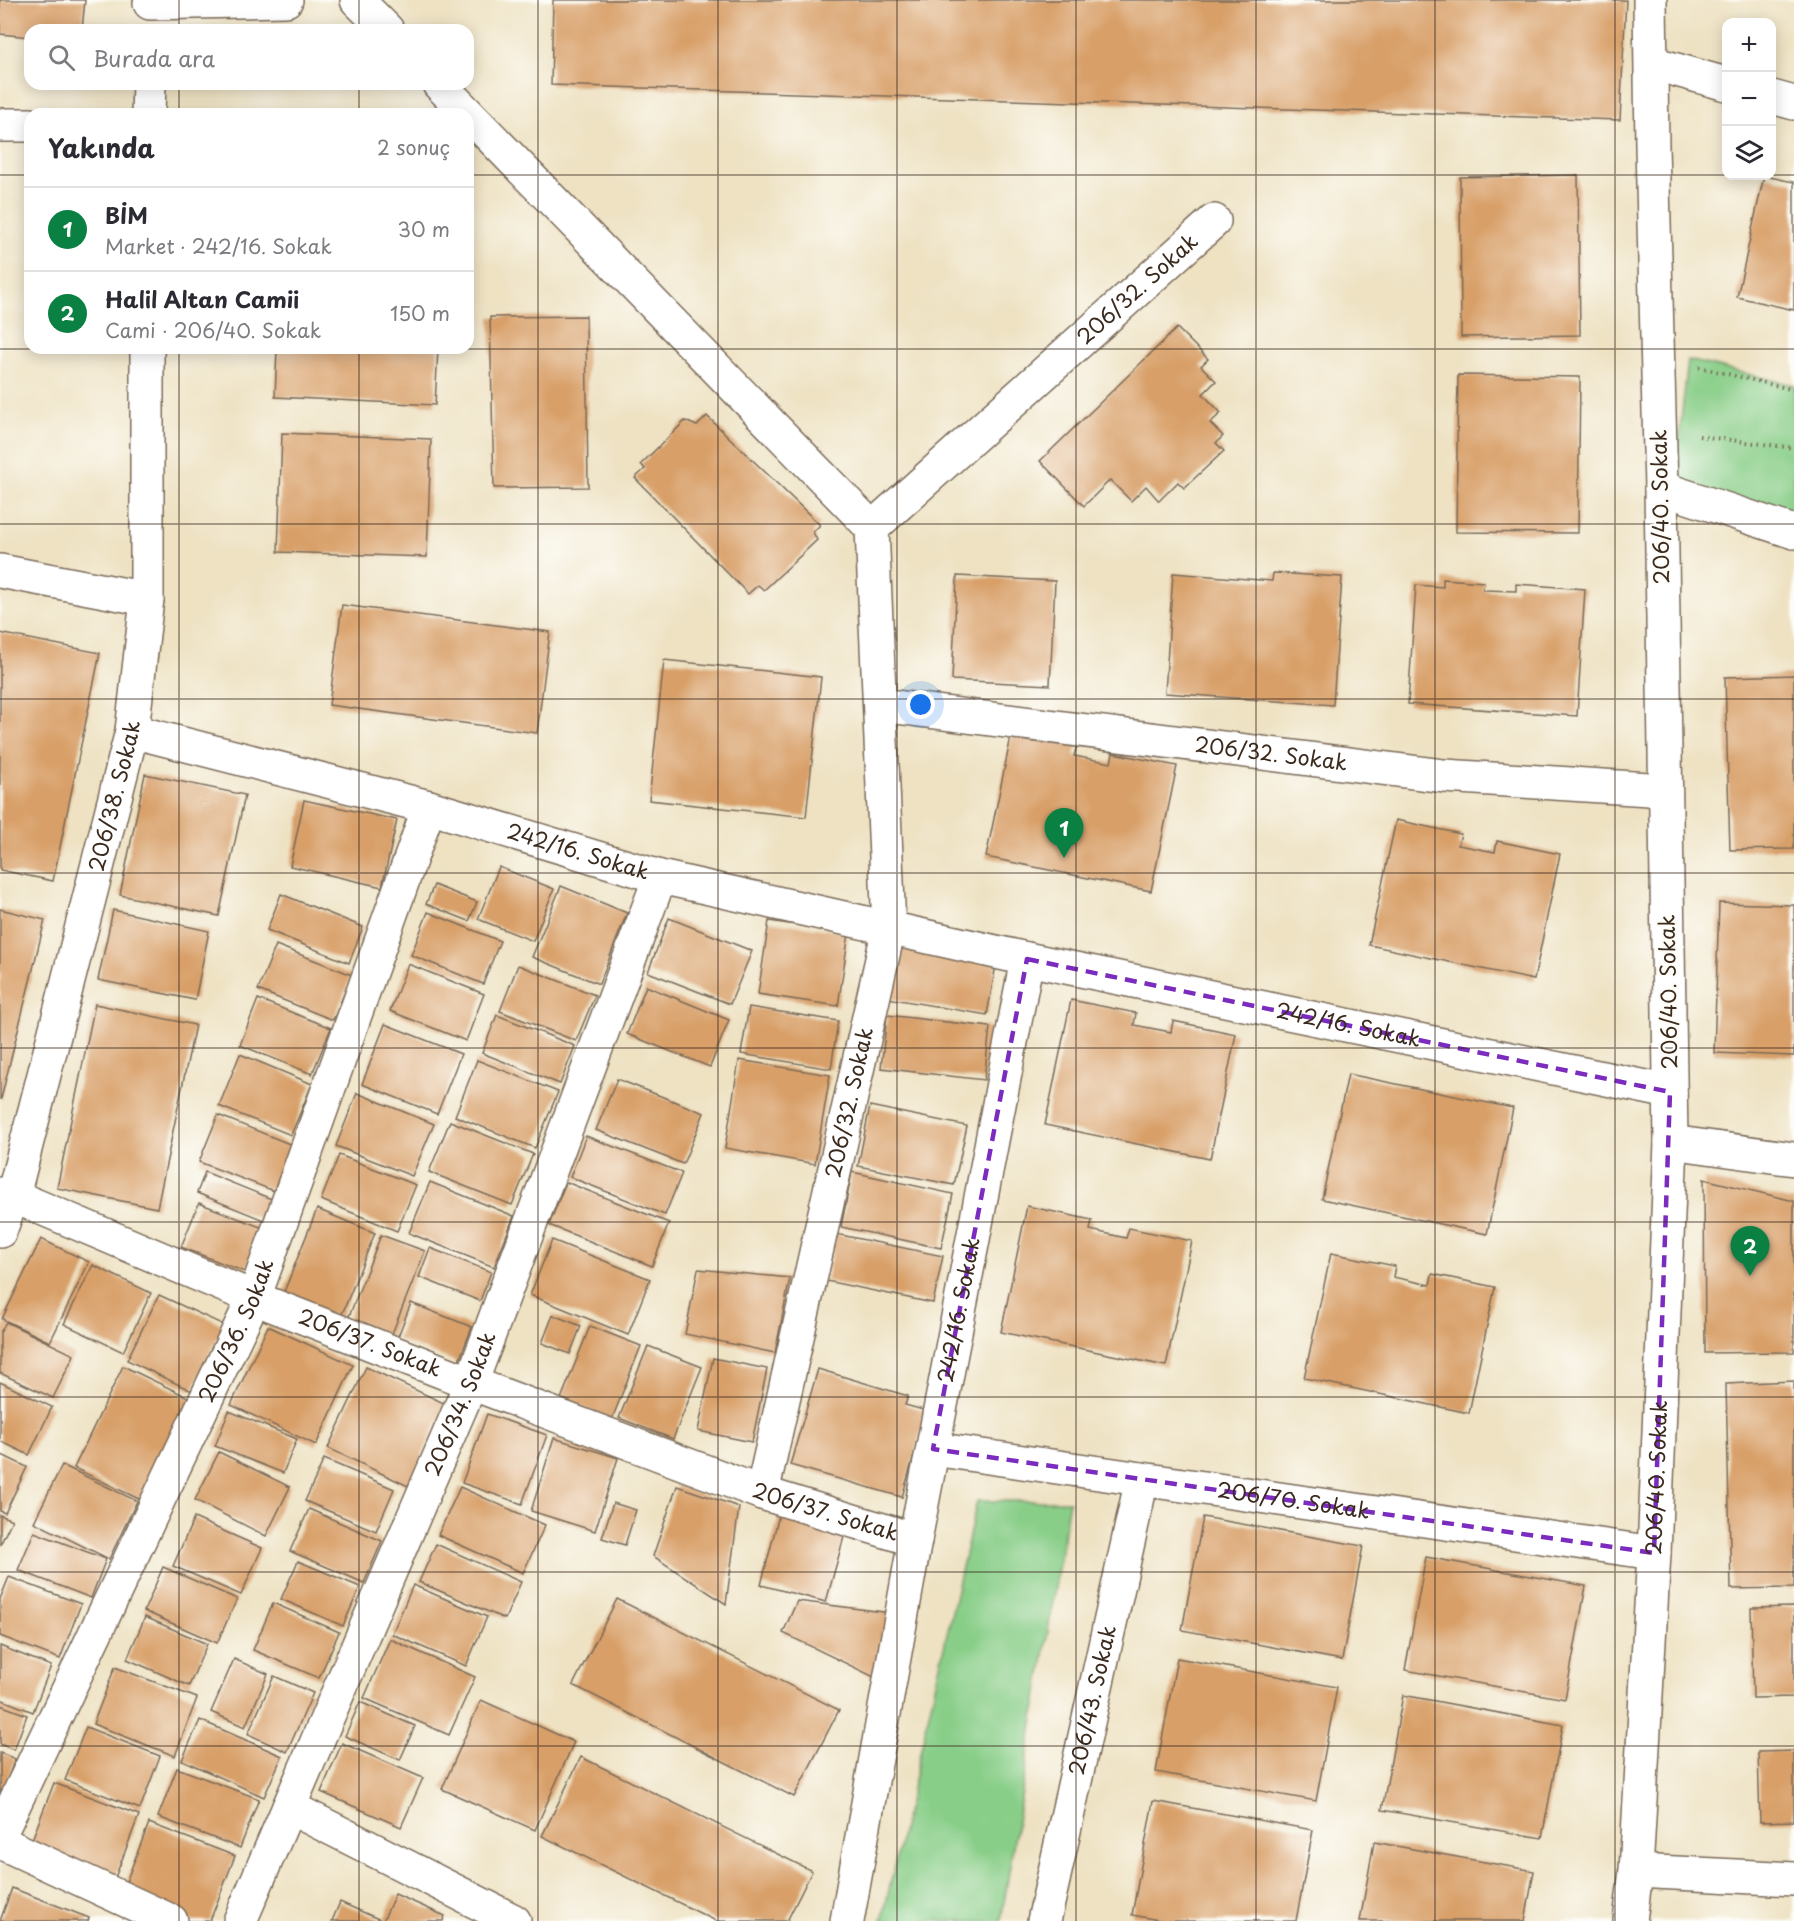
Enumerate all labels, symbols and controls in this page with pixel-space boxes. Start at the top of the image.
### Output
map controls [1722,18,1776,180]
button: + [1722,18,1776,72]
search box [24,24,474,90]
icon: search [45,41,78,74]
text: Burada ara [93,41,215,74]
button: − [1722,72,1776,126]
button: layers [1722,126,1776,180]
text: Yakında [48,128,155,167]
text: 2 sonuç [377,132,450,162]
text: BİM [105,198,148,231]
text: 1 [63,214,72,244]
text: 30 m [397,214,450,244]
street label: 206/32. Sokak [1068,225,1204,351]
text: Market · 242/16. Sokak [105,231,332,261]
text: Halil Altan Camii [105,282,299,315]
text: 2 [60,298,75,328]
text: 150 m [390,298,450,328]
text: Cami · 206/40. Sokak [105,315,321,345]
street label: 206/40. Sokak [1642,429,1676,585]
your location [906,690,935,719]
street label: 206/38. Sokak [79,719,147,875]
street label: 206/32. Sokak [1193,727,1349,778]
pin: 1 [1044,808,1084,858]
street label: 242/16. Sokak [503,813,653,887]
street label: 206/40. Sokak [1650,914,1684,1070]
street label: 242/16. Sokak [1273,993,1424,1054]
street label: 206/32. Sokak [815,1024,880,1181]
pin: 2 [1730,1226,1770,1276]
street label: 242/16. Sokak [928,1235,987,1385]
street label: 206/36. Sokak [189,1254,281,1407]
street label: 206/37. Sokak [294,1299,447,1384]
street label: 206/34. Sokak [415,1327,503,1481]
street label: 206/40. Sokak [1636,1400,1674,1556]
street label: 206/70. Sokak [1215,1472,1372,1526]
street label: 206/37. Sokak [748,1473,903,1548]
street label: 206/43. Sokak [1059,1622,1123,1778]

